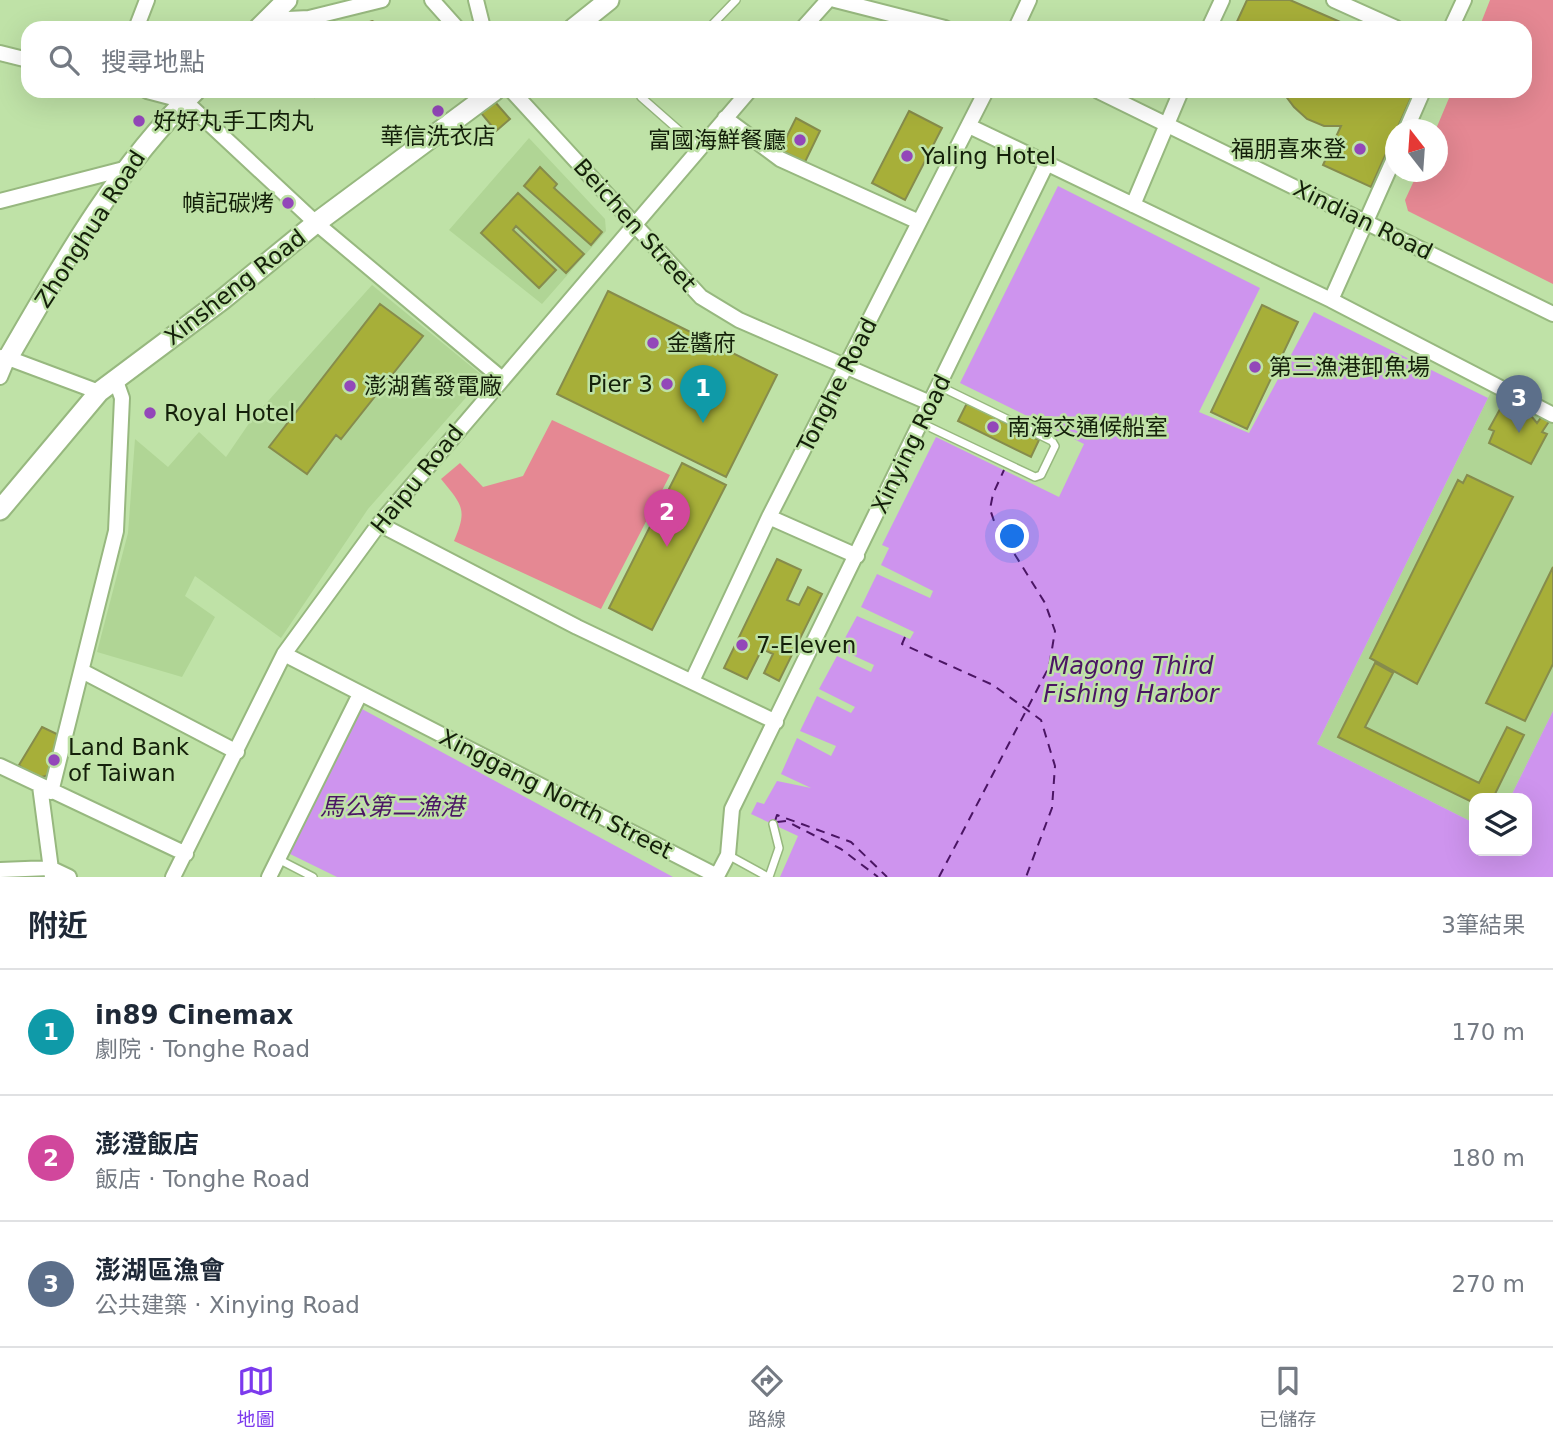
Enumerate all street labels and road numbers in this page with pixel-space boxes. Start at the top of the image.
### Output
street label: Zhonghua Road [30,146,150,312]
street label: Beichen Street [569,153,701,297]
street label: Xindian Road [1289,175,1437,265]
street label: Xinsheng Road [159,224,311,350]
street label: Tonghe Road [792,314,882,457]
street label: Xinying Road [866,370,956,518]
street label: Haipu Road [365,420,469,538]
street label: Xinggang North Street [435,724,677,864]

